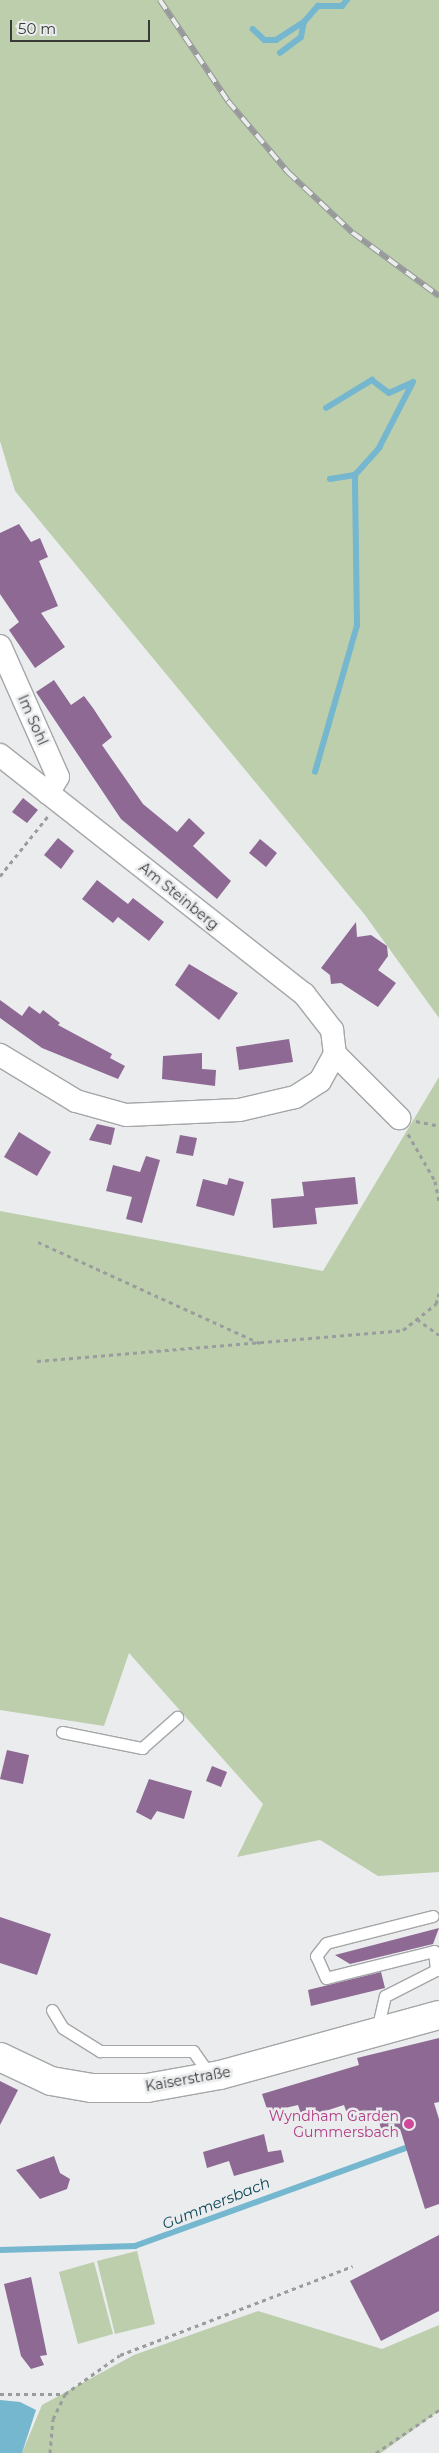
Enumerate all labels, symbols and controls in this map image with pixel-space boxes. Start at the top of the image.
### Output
scale bar [12,10,152,42]
text: 50 m [18,19,56,38]
street label: Im Sohl [14,692,52,748]
street label: Am Steinberg [136,859,222,933]
street label: Kaiserstraße [144,2063,232,2095]
place label: Wyndham Garden Gummersbach [269,2108,399,2140]
marker: Wyndham Garden Gummersbach [403,2118,415,2130]
water label: Gummersbach [159,2173,273,2233]

